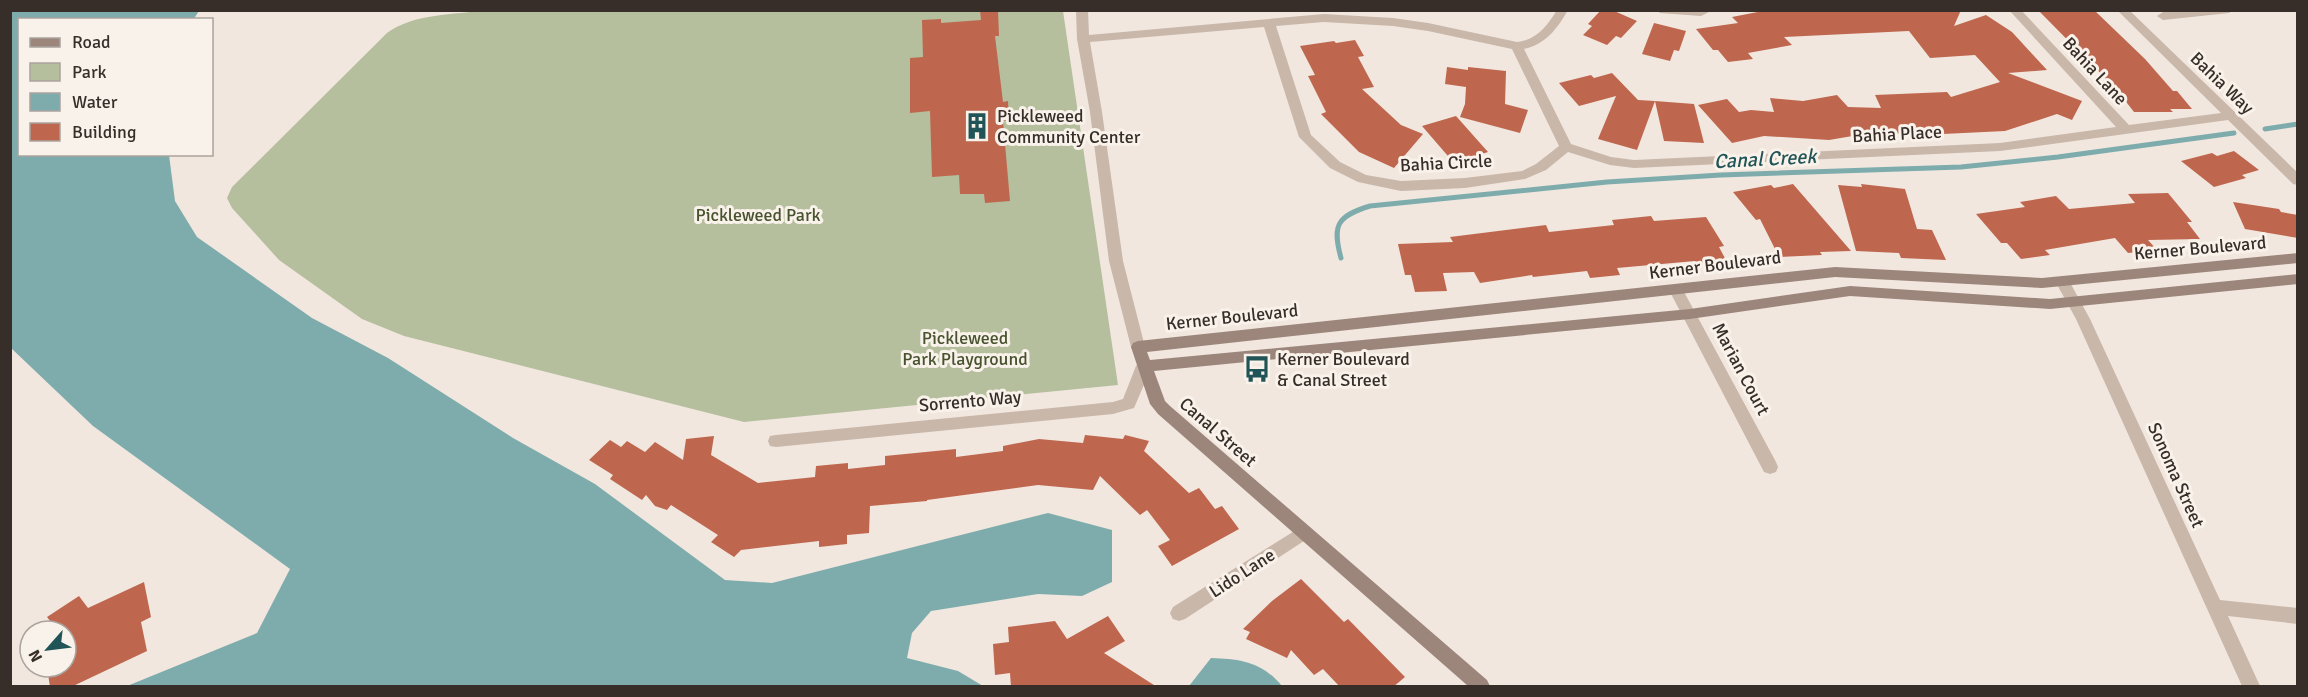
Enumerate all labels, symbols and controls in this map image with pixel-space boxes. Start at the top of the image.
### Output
legend [18,18,213,156]
text: Road [72,31,111,53]
street label: Bahia Lane [2058,32,2132,110]
street label: Bahia Way [2186,47,2259,119]
text: Park [72,61,107,83]
text: Water [72,91,118,113]
place label: Pickleweed Community Center [997,105,1141,148]
building icon: Pickleweed Community Center [962,111,992,141]
text: Building [72,121,136,143]
street label: Bahia Place [1852,121,1942,147]
water label: Canal Creek [1713,144,1819,174]
street label: Bahia Circle [1399,150,1493,176]
park label: Pickleweed Park [695,204,821,226]
street label: Kerner Boulevard [2133,231,2267,265]
street label: Kerner Boulevard [1648,246,1782,284]
street label: Kerner Boulevard [1165,299,1299,335]
street label: Marian Court [1707,319,1775,419]
park label: Pickleweed Park Playground [902,327,1028,370]
place label: Kerner Boulevard & Canal Street [1277,348,1410,391]
bus stop icon: Kerner Boulevard & Canal Street [1242,354,1272,384]
street label: Sorrento Way [918,386,1023,416]
street label: Canal Street [1175,393,1261,471]
street label: Sonoma Street [2143,419,2209,531]
street label: Lido Lane [1205,544,1279,602]
north arrow [18,619,78,679]
text: N [24,646,47,665]

